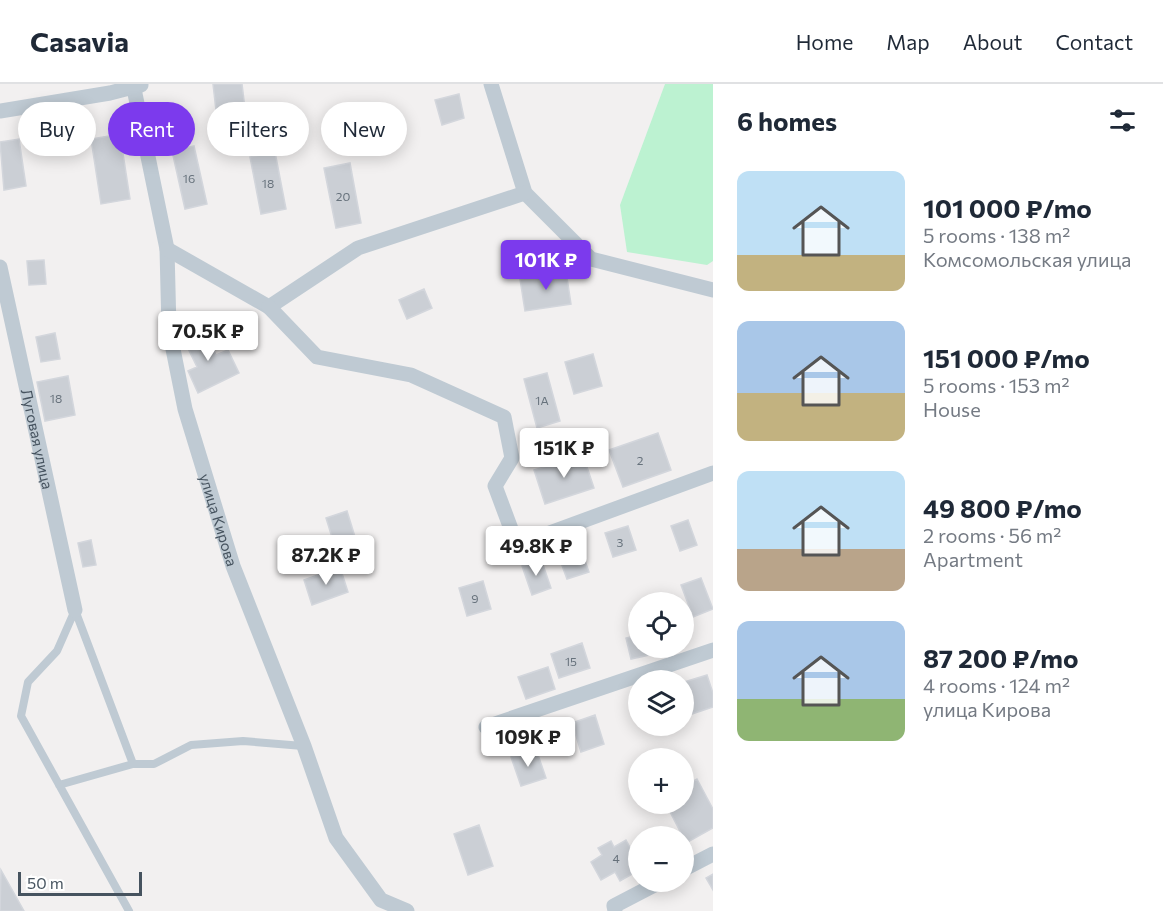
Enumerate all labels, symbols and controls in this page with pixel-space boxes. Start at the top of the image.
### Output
text: Casavia [30,24,129,58]
text: Home [796,29,853,54]
text: Map [886,29,930,54]
text: About [963,29,1022,54]
text: Contact [1055,29,1133,54]
chip: Buy [18,102,96,156]
chip: Rent [108,102,195,156]
chip: Filters [207,102,309,156]
chip: New [321,102,407,156]
icon: filters [1106,104,1139,137]
text: 6 homes [737,105,837,136]
house number: 16 [183,171,195,185]
house number: 18 [262,176,274,190]
house number: 20 [336,189,350,203]
text: 101 000 ₽/mo [923,192,1092,223]
icon: home [785,195,857,267]
text: 5 rooms · 138 m² [923,223,1070,247]
pin: 101K ₽ [497,240,595,291]
text: 101K ₽ [515,247,577,271]
text: Комсомольская улица [923,247,1131,271]
pin: 70.5K ₽ [153,311,263,362]
text: 70.5K ₽ [172,318,244,342]
text: 151 000 ₽/mo [923,342,1090,373]
icon: home [785,345,857,417]
text: 5 rooms · 153 m² [923,373,1070,397]
street label: Луговая улица [18,387,57,491]
house number: 18 [50,391,62,405]
house number: 1А [535,393,549,407]
text: House [923,397,981,421]
pin: 151K ₽ [515,428,613,479]
text: 151K ₽ [534,435,594,459]
house number: 2 [637,453,644,467]
street label: улица Кирова [196,471,242,568]
text: 49 800 ₽/mo [923,492,1082,523]
icon: home [785,495,857,567]
text: 2 rooms · 56 m² [923,523,1061,547]
pin: 49.8K ₽ [481,526,591,577]
text: 49.8K ₽ [500,533,572,557]
pin: 87.2K ₽ [271,535,381,586]
house number: 3 [617,535,624,549]
text: 87.2K ₽ [291,542,361,566]
text: Apartment [923,547,1023,571]
house number: 9 [471,591,479,605]
map controls [628,592,694,892]
button: locate [628,592,694,658]
text: 87 200 ₽/mo [923,642,1079,673]
icon: home [785,645,857,717]
house number: 15 [565,654,577,668]
button: layers [628,670,694,736]
text: 4 rooms · 124 m² [923,673,1070,697]
text: улица Кирова [923,697,1051,721]
pin: 109K ₽ [479,717,577,768]
text: 109K ₽ [495,724,561,748]
button: + [628,748,694,814]
button: − [628,826,694,892]
house number: 4 [612,851,620,865]
scale bar [18,869,142,896]
text: 50 m [27,873,64,892]

